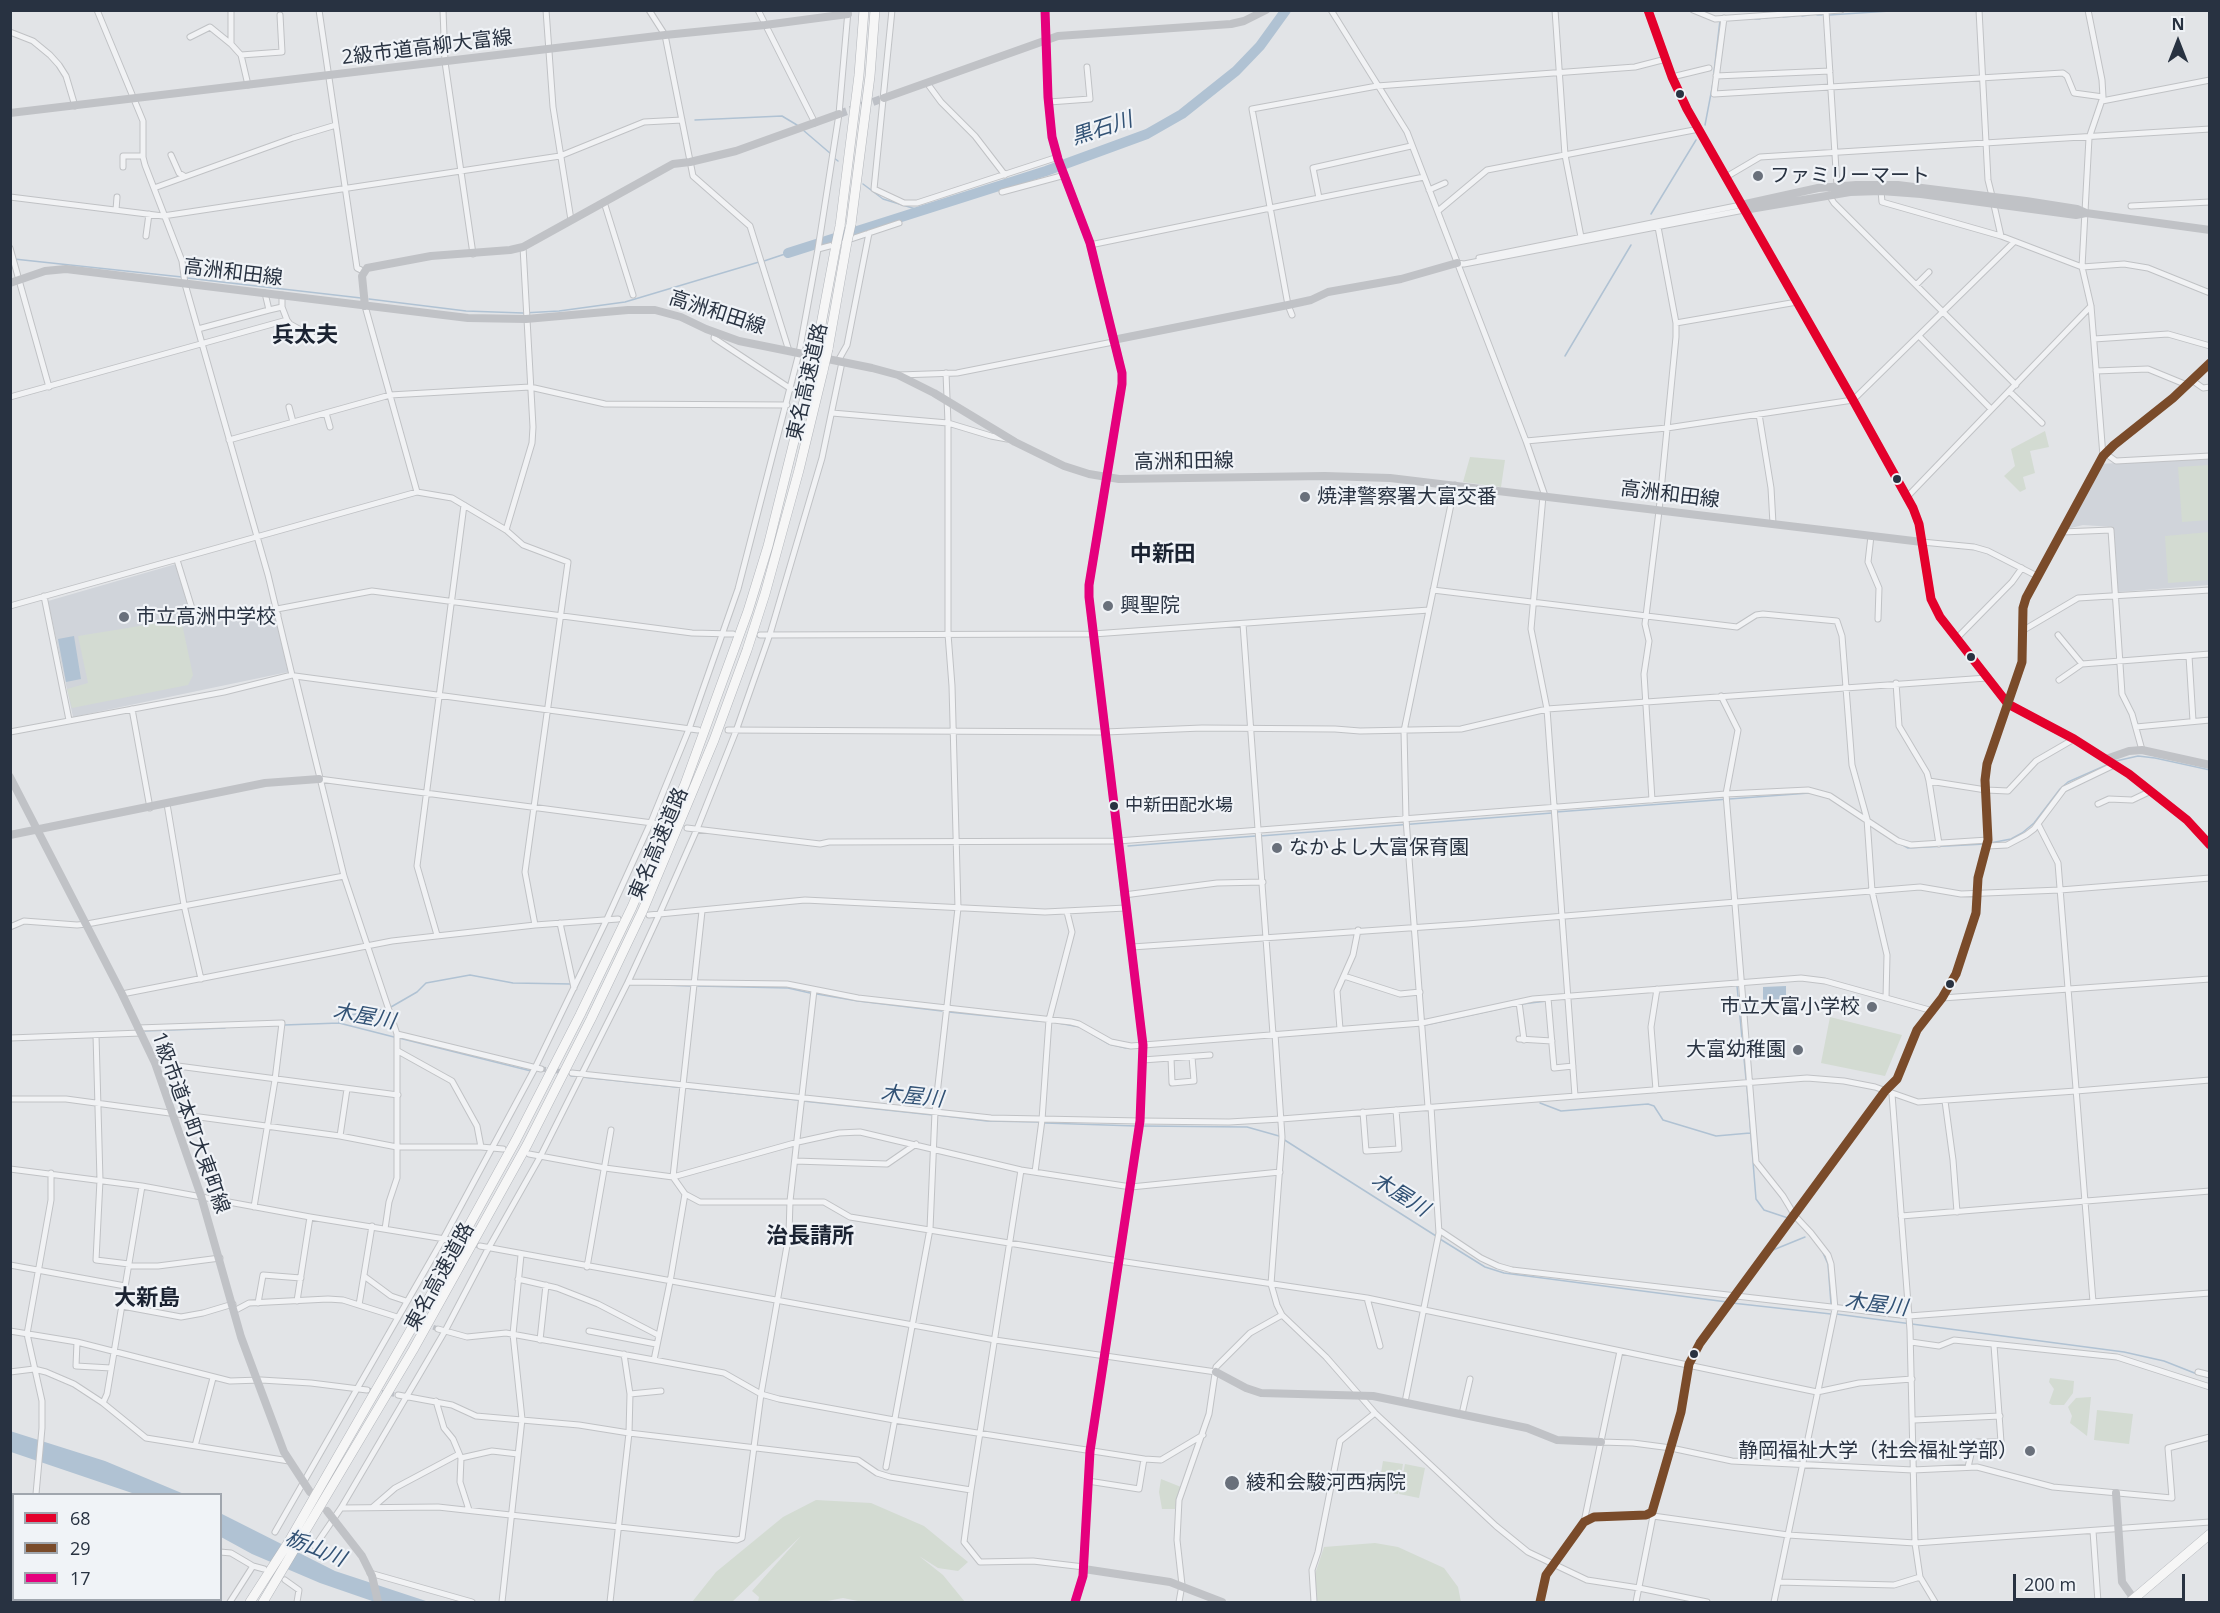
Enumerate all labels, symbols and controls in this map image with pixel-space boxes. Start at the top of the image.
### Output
north arrow [2148,12,2208,72]
text: N [2171,13,2185,35]
street label: 2級市道高柳大富線 [340,26,514,70]
unlabelled marker [1674,88,1686,100]
water label: 黒石川 [1068,107,1136,151]
place label: ファミリーマート [1770,164,1930,188]
marker: ファミリーマート [1751,169,1765,183]
street label: 高洲和田線 [182,255,284,291]
street label: 高洲和田線 [666,286,768,340]
street label: 東名高速道路 [783,321,833,443]
district label: 兵太夫 [272,323,338,349]
street label: 高洲和田線 [1134,449,1234,475]
unlabelled marker [1891,473,1903,485]
street label: 高洲和田線 [1619,477,1721,513]
place label: 焼津警察署大富交番 [1317,485,1497,509]
marker: 焼津警察署大富交番 [1298,490,1312,504]
district label: 中新田 [1130,542,1196,568]
place label: 興聖院 [1120,594,1180,618]
marker: 興聖院 [1101,599,1115,613]
place label: 市立高洲中学校 [136,605,276,629]
marker: 市立高洲中学校 [117,610,131,624]
unlabelled marker [1965,651,1977,663]
street label: 東名高速道路 [625,784,693,904]
place label: 中新田配水場 [1125,795,1233,817]
marker: 中新田配水場 [1108,800,1120,812]
place label: なかよし大富保育園 [1289,836,1469,860]
marker: なかよし大富保育園 [1270,841,1284,855]
unlabelled marker [1944,978,1956,990]
place label: 市立大富小学校 [1720,995,1860,1019]
water label: 木屋川 [331,999,397,1035]
marker: 市立大富小学校 [1865,1000,1879,1014]
street label: 1級市道本町大東町線 [146,1029,234,1217]
place label: 大富幼稚園 [1686,1038,1786,1062]
marker: 大富幼稚園 [1791,1043,1805,1057]
water label: 木屋川 [879,1081,945,1113]
water label: 木屋川 [1367,1168,1433,1222]
street label: 東名高速道路 [400,1219,480,1335]
district label: 治長請所 [766,1224,854,1250]
district label: 大新島 [114,1286,180,1312]
water label: 木屋川 [1843,1289,1909,1321]
unlabelled marker [1688,1348,1700,1360]
place label: 静岡福祉大学（社会福祉学部） [1738,1439,2018,1463]
marker: 静岡福祉大学（社会福祉学部） [2023,1444,2037,1458]
place label: 綾和会駿河西病院 [1246,1471,1406,1495]
marker: 綾和会駿河西病院 [1223,1474,1241,1492]
legend [12,1493,222,1601]
text: 68 [70,1506,91,1530]
water label: 栃山川 [281,1526,349,1572]
text: 29 [70,1536,91,1560]
scale bar [2016,1562,2188,1600]
text: 17 [70,1566,91,1590]
text: 200 m [2024,1572,2076,1596]

